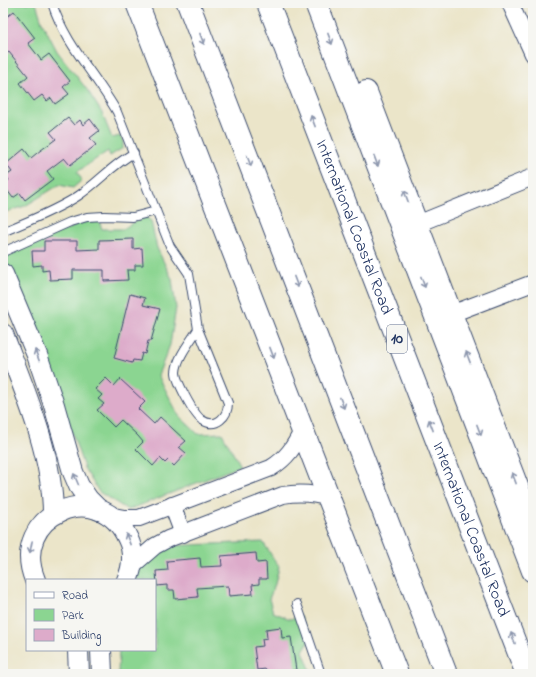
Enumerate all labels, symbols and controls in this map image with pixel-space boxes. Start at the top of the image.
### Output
one-way arrow [199,33,207,45]
one-way arrow [326,33,334,45]
one-way arrow [309,115,317,127]
street label: International Coastal Road [309,136,400,319]
one-way arrow [245,154,253,166]
one-way arrow [373,154,381,166]
one-way arrow [402,191,410,203]
one-way arrow [292,276,300,288]
one-way arrow [419,276,427,288]
road number: 10 [387,325,407,353]
one-way arrow [269,346,277,358]
one-way arrow [32,349,40,361]
one-way arrow [463,351,471,363]
one-way arrow [339,397,347,409]
one-way arrow [426,420,434,432]
one-way arrow [476,423,484,435]
street label: International Coastal Road [426,438,516,621]
one-way arrow [72,473,79,485]
one-way arrow [510,473,518,485]
one-way arrow [123,533,131,545]
one-way arrow [27,540,35,553]
legend [26,579,156,651]
text: Road [62,587,88,605]
text: Park [62,607,84,625]
text: Building [61,627,101,646]
one-way arrow [509,632,517,644]

